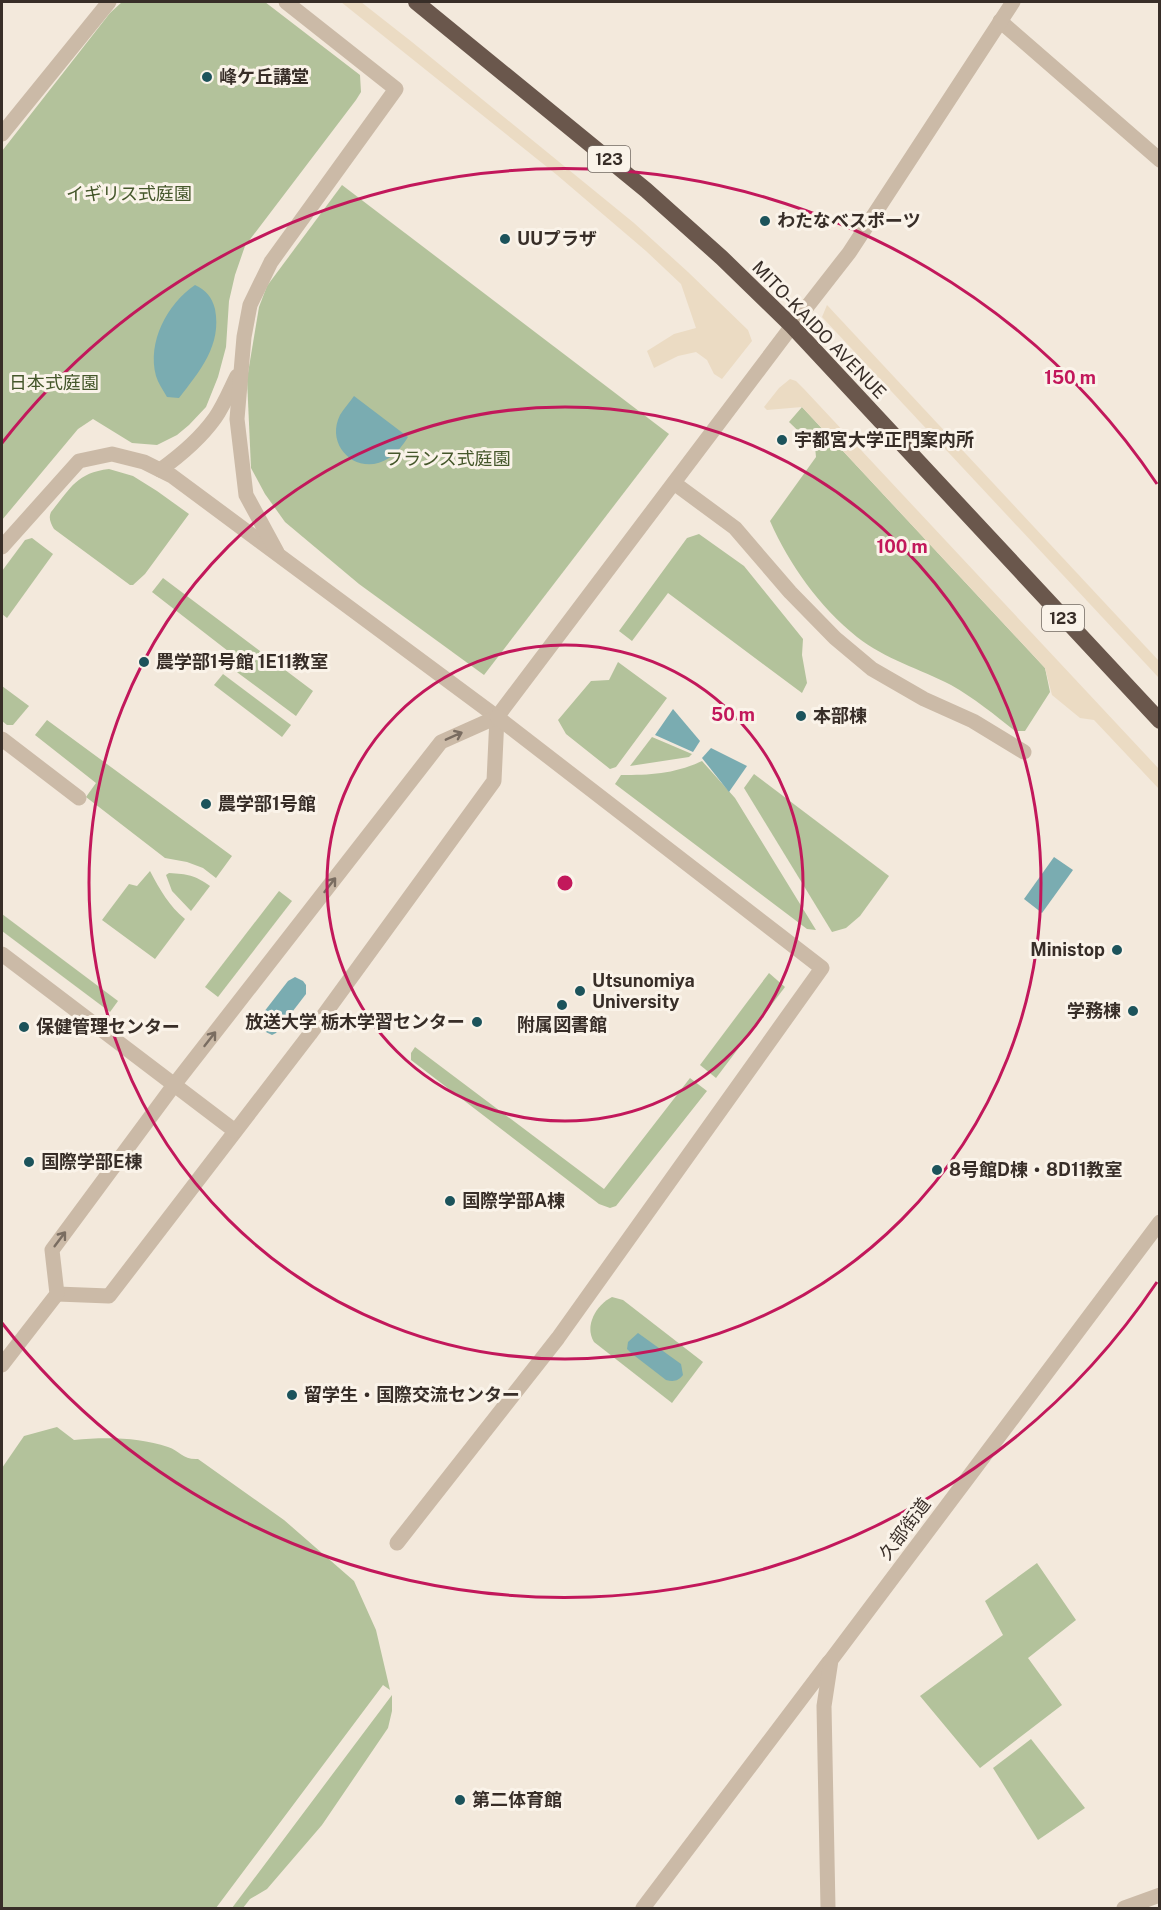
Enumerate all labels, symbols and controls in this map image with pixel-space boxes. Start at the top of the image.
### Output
place label: 峰ケ丘講堂 [219,66,309,87]
marker: 峰ケ丘講堂 [200,70,214,84]
road number: 123 [588,146,630,172]
park label: イギリス式庭園 [66,183,192,204]
place label: わたなべスポーツ [777,210,921,231]
marker: わたなべスポーツ [758,214,772,228]
place label: UUプラザ [517,228,597,249]
marker: UUプラザ [498,232,512,246]
street label: MITO-KAIDO AVENUE [748,256,891,403]
text: 150 m [1044,367,1096,388]
park label: 日本式庭園 [9,372,99,393]
place label: 宇都宮大学正門案内所 [794,429,974,450]
marker: 宇都宮大学正門案内所 [775,433,789,447]
park label: フランス式庭園 [385,448,511,469]
text: 100 m [876,536,928,557]
road number: 123 [1042,605,1084,631]
place label: 農学部1号館 1E11教室 [156,651,328,672]
marker: 農学部1号館 1E11教室 [137,655,151,669]
text: 50 m [711,704,755,725]
place label: 本部棟 [813,705,867,726]
marker: 本部棟 [794,709,808,723]
one-way arrow [444,730,462,741]
place label: 農学部1号館 [218,793,316,814]
marker: 農学部1号館 [199,797,213,811]
centre of rings [555,873,575,893]
one-way arrow [324,877,336,893]
place label: Ministop [1030,939,1105,960]
marker: Ministop [1110,943,1124,957]
place label: Utsunomiya University [592,970,695,1012]
marker: Utsunomiya University [573,984,587,998]
marker: 附属図書館 [555,998,569,1012]
place label: 学務棟 [1067,1000,1121,1021]
marker: 学務棟 [1126,1004,1140,1018]
place label: 放送大学 栃木学習センター [245,1011,465,1032]
place label: 附属図書館 [517,1014,607,1035]
marker: 放送大学 栃木学習センター [470,1015,484,1029]
place label: 保健管理センター [36,1016,180,1037]
marker: 保健管理センター [17,1020,31,1034]
one-way arrow [204,1031,217,1047]
place label: 国際学部E棟 [41,1151,142,1172]
marker: 国際学部E棟 [22,1155,36,1169]
place label: 8号館D棟・8D11教室 [949,1159,1122,1180]
marker: 8号館D棟・8D11教室 [930,1163,944,1177]
place label: 国際学部A棟 [462,1190,565,1211]
marker: 国際学部A棟 [443,1194,457,1208]
one-way arrow [54,1231,66,1247]
place label: 留学生・国際交流センター [304,1384,520,1405]
marker: 留学生・国際交流センター [285,1388,299,1402]
street label: 久部街道 [875,1494,935,1564]
place label: 第二体育館 [472,1789,562,1810]
marker: 第二体育館 [453,1793,467,1807]

